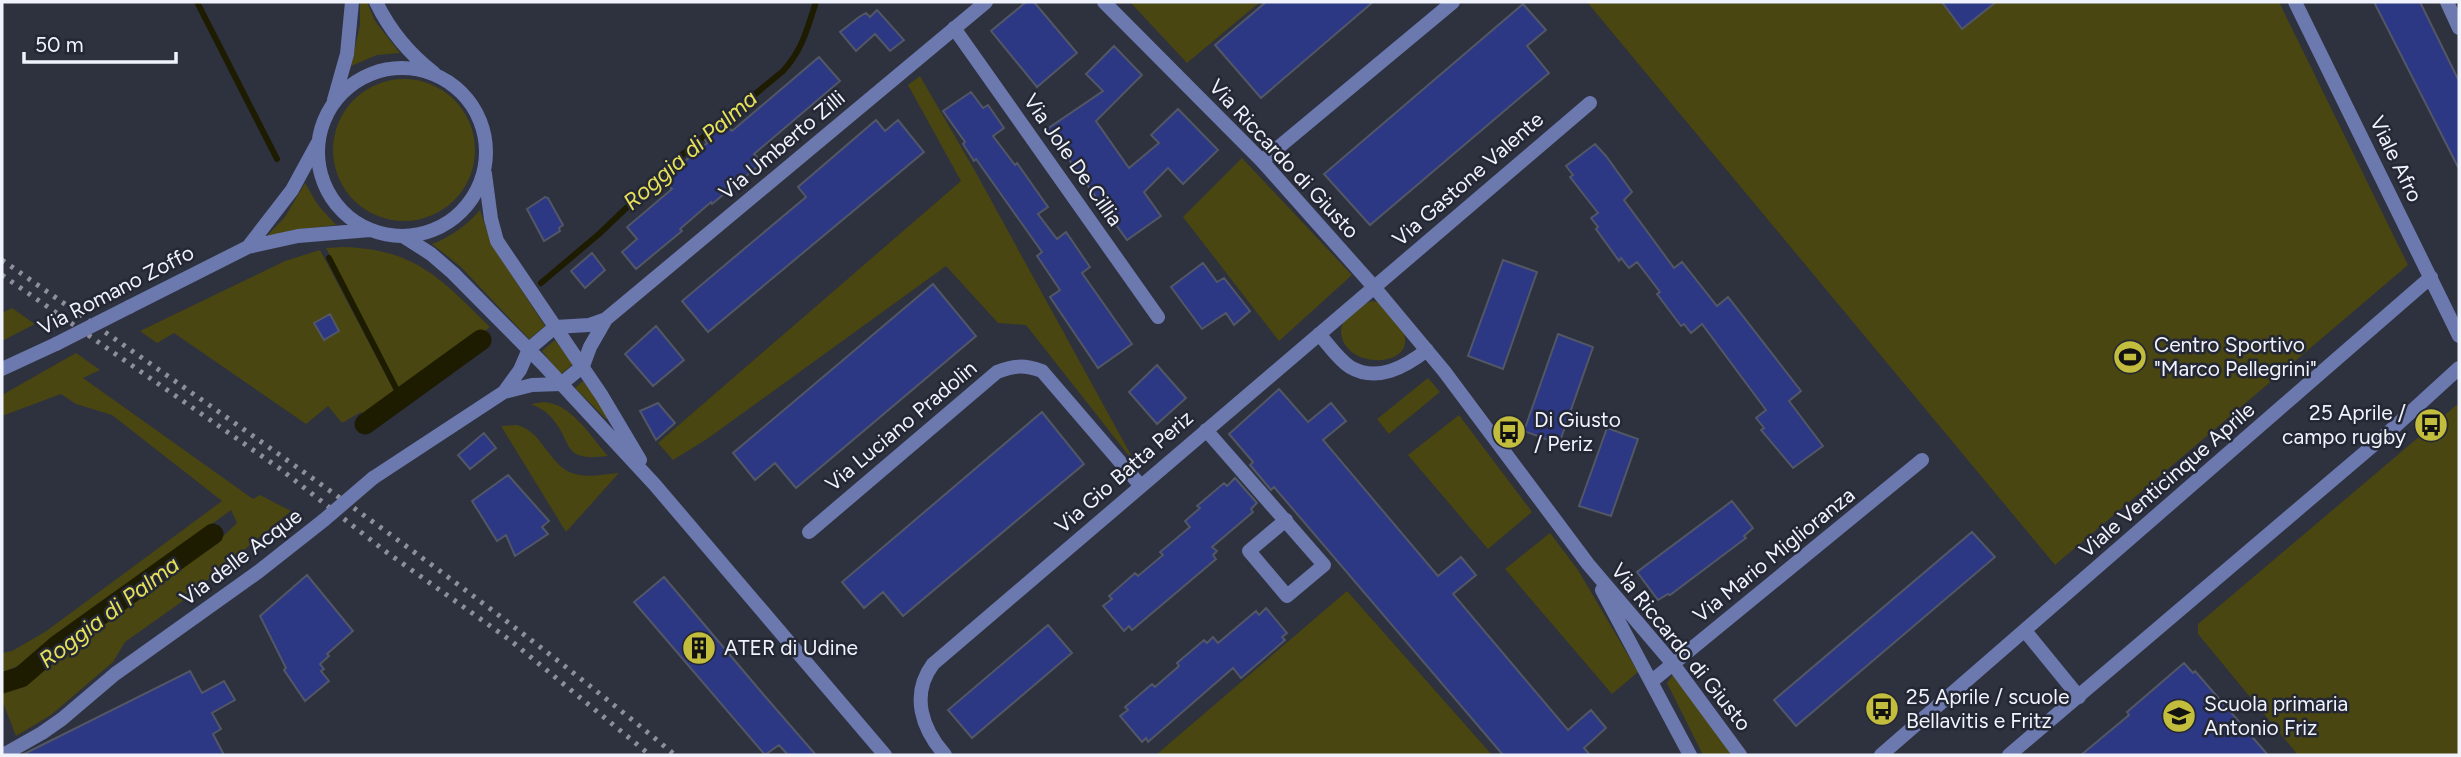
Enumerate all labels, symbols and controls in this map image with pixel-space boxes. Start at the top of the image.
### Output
scale bar [24,21,177,65]
text: 50 m [35,32,84,57]
street label: Via Riccardo di Giusto [1204,74,1365,243]
water label: Roggia di Palma [617,84,763,216]
street label: Via Umberto Zilli [714,85,850,205]
street label: Via Jole De Cillia [1019,89,1128,231]
street label: Via Gastone Valente [1387,106,1548,251]
street label: Viale Afro [2365,112,2428,206]
street label: Via Romano Zoffo [34,239,198,340]
place label: Centro Sportivo "Marco Pellegrini" [2154,332,2317,381]
sports icon: Centro Sportivo "Marco Pellegrini" [2111,338,2149,376]
street label: Via Luciano Pradolin [820,355,981,496]
street label: Viale Venticinque Aprile [2074,397,2260,563]
place label: 25 Aprile / campo rugby [2282,400,2406,449]
street label: Via Gio Batta Periz [1050,405,1198,538]
bus stop icon: 25 Aprile / campo rugby [2412,406,2450,444]
place label: Di Giusto / Periz [1534,407,1621,456]
bus stop icon: Di Giusto / Periz [1490,413,1528,451]
street label: Via Mario Miglioranza [1688,482,1859,627]
street label: Via delle Acque [175,503,306,610]
water label: Roggia di Palma [33,550,185,674]
street label: Via Riccardo di Giusto [1606,558,1757,735]
building icon: ATER di Udine [680,629,718,667]
place label: ATER di Udine [724,635,858,660]
place label: 25 Aprile / scuole Bellavitis e Fritz [1906,684,2069,733]
bus stop icon: 25 Aprile / scuole Bellavitis e Fritz [1863,690,1901,728]
place label: Scuola primaria Antonio Friz [2204,691,2348,740]
school or university icon: Scuola primaria Antonio Friz [2160,697,2198,735]

